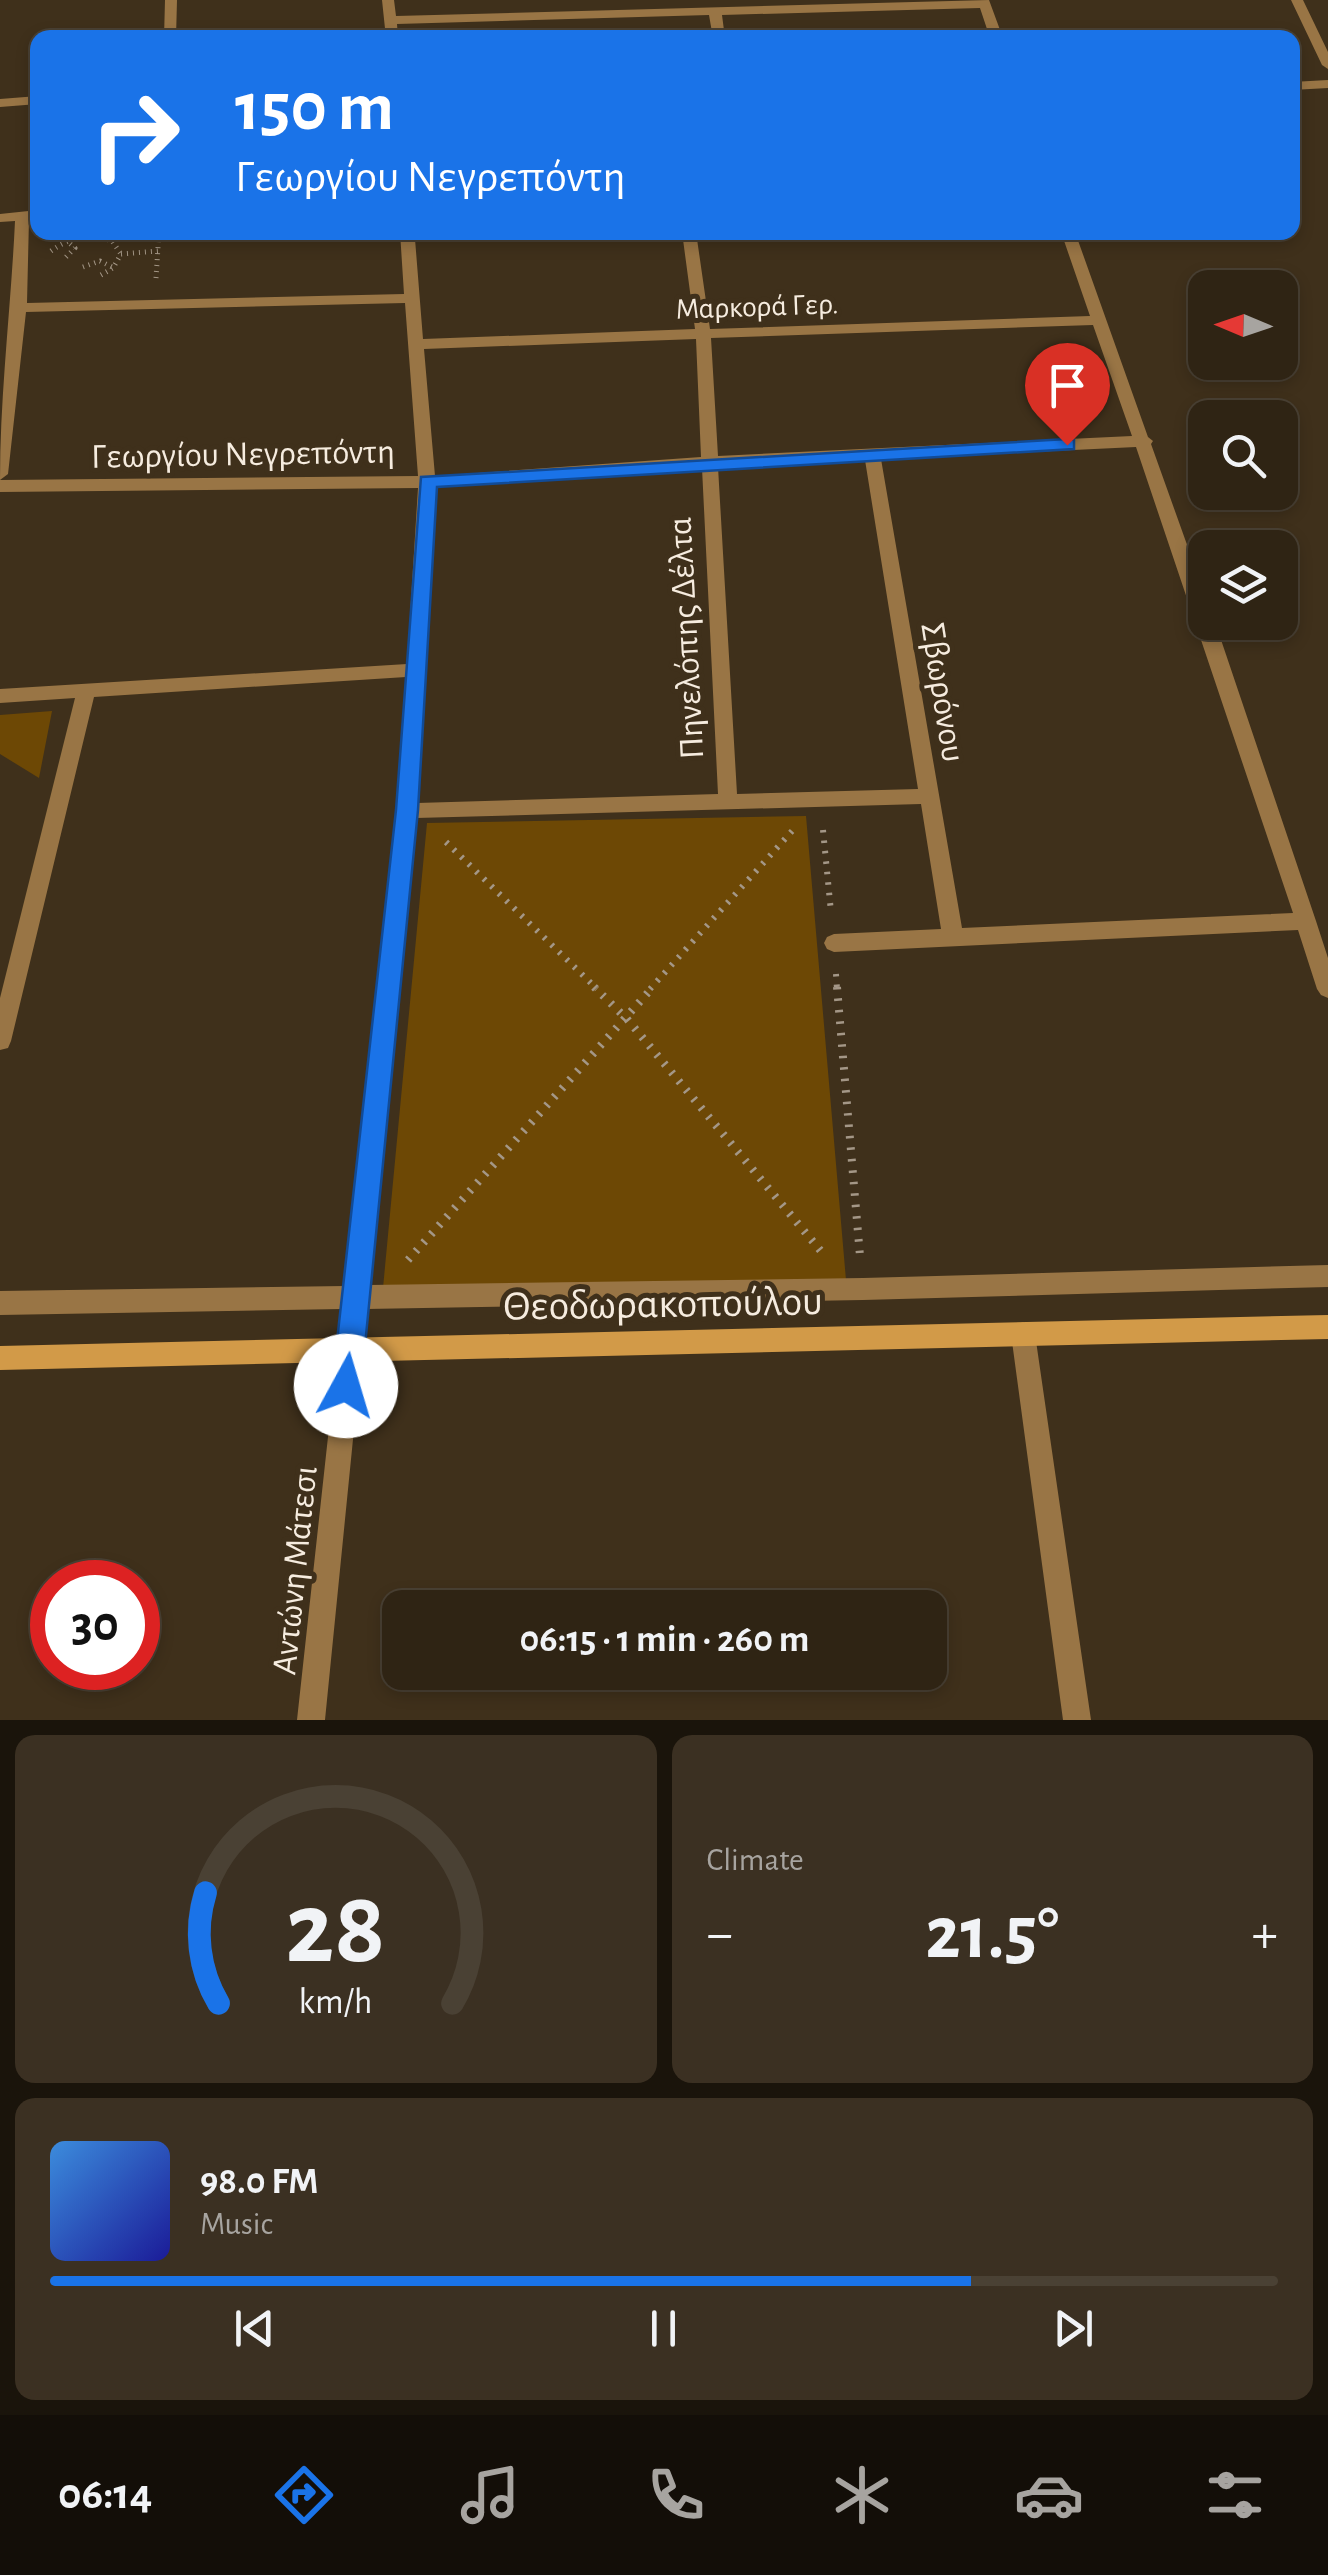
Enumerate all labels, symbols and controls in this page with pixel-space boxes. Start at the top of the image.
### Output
icon: right [70,70,200,200]
text: 150 m [235,73,394,143]
text: Γεωργίου Νεγρεπόντη [235,155,626,200]
north arrow [1188,270,1298,380]
map controls [1188,270,1298,640]
street label: Μαρκορά Γερ. [675,289,839,325]
pin [1025,343,1110,446]
icon: arrive [1040,358,1095,413]
button: search [1188,400,1298,510]
street label: Γεωργίου Νεγρεπόντη [91,434,395,475]
street label: Πηνελόπης Δέλτα [663,516,710,760]
button: layers [1188,530,1298,640]
street label: Σβωρόνου [914,620,971,765]
street label: Θεοδωρακοπούλου [503,1280,823,1328]
position arrow [294,1334,398,1438]
street label: Αντώνη Μάτεσι [267,1464,324,1676]
speed limit sign: 30 [30,1560,160,1690]
text: 06:15 · 1 min · 260 m [520,1621,809,1659]
text: Climate [707,1844,804,1876]
text: 28 [286,1878,386,1982]
text: 21.5° [925,1897,1059,1972]
text: − [707,1907,733,1962]
text: + [1252,1907,1278,1962]
text: km/h [299,1984,373,2020]
text: 98.0 FM [200,2163,319,2201]
text: Music [200,2208,273,2240]
icon: previous [227,2301,282,2356]
icon: pause [636,2301,691,2356]
icon: next [1046,2301,1101,2356]
icon: directions [269,2460,339,2530]
icon: music [455,2460,525,2530]
icon: phone [641,2460,711,2530]
icon: climate [827,2460,897,2530]
icon: car [1014,2460,1084,2530]
icon: filters [1200,2460,1270,2530]
text: 06:14 [58,2472,152,2517]

